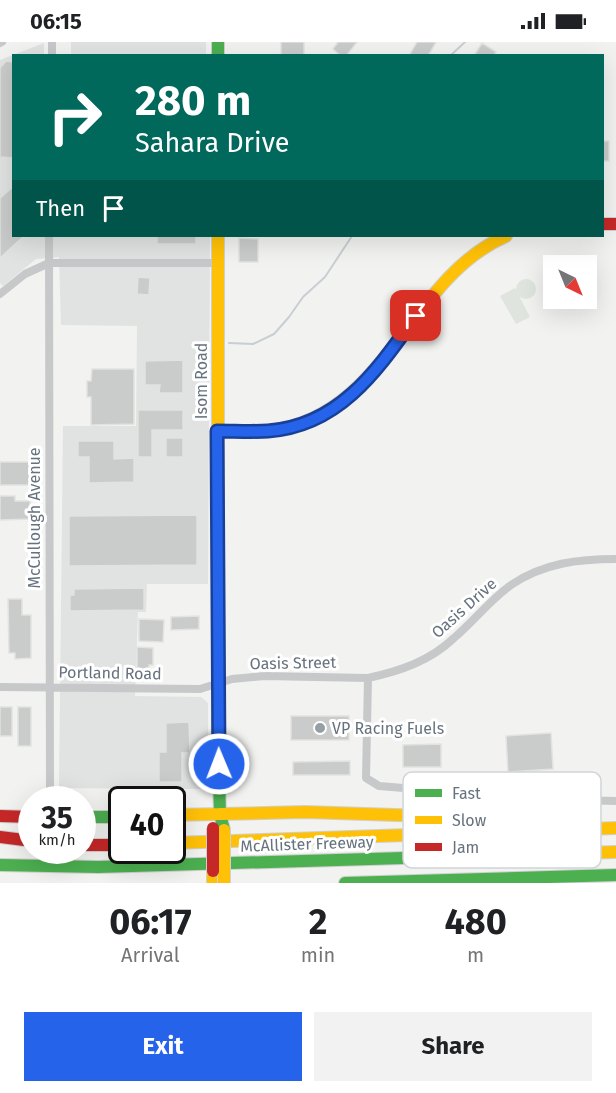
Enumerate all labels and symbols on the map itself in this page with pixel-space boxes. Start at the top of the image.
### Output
north arrow [543,255,597,309]
pin [390,290,441,341]
street label: Isom Road [192,343,211,419]
street label: McCullough Avenue [25,447,44,589]
street label: Oasis Drive [428,574,500,642]
street label: Oasis Street [250,653,337,673]
street label: Portland Road [58,663,162,683]
place label: VP Racing Fuels [332,719,444,738]
marker: VP Racing Fuels [313,721,327,735]
position arrow [187,732,251,796]
legend [403,772,601,868]
text: Fast [452,784,481,803]
speed limit sign: 40 [108,786,186,864]
text: Slow [452,811,487,830]
street label: McAllister Freeway [240,832,374,856]
text: Jam [452,838,479,857]

